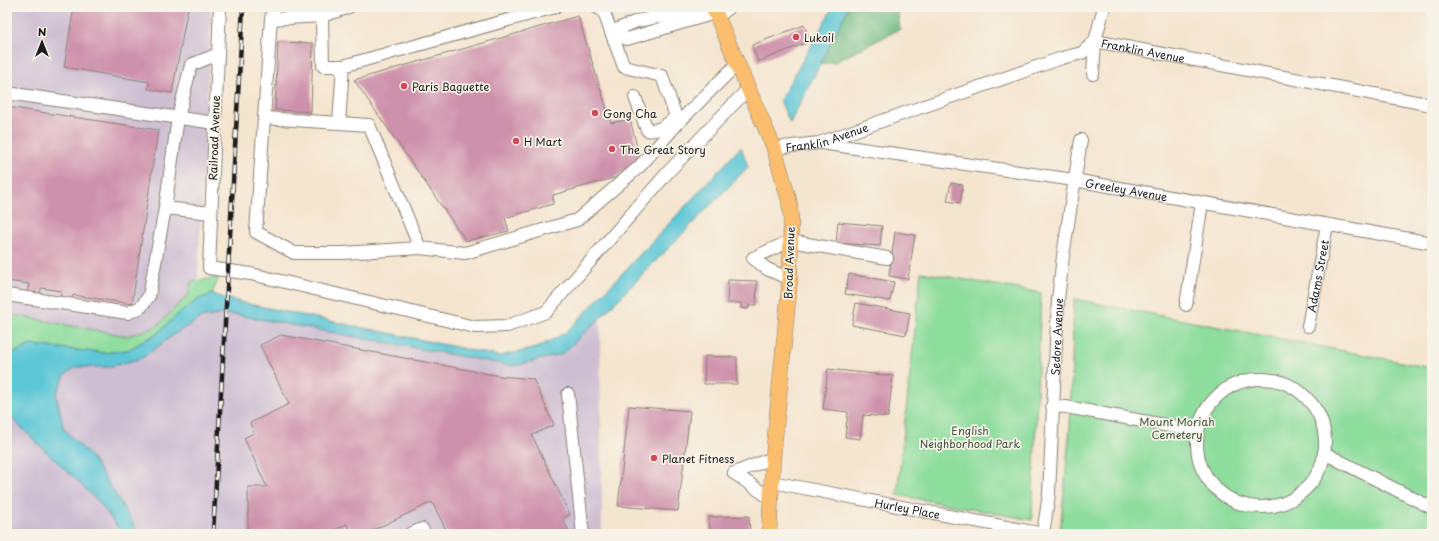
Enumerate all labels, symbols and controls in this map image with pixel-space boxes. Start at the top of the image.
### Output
north arrow [22,22,62,62]
text: N [38,23,47,40]
place label: Lukoil [804,29,834,46]
marker: Lukoil [791,32,801,42]
street label: Franklin Avenue [1100,34,1187,66]
place label: Paris Baguette [412,78,489,95]
marker: Paris Baguette [399,81,409,91]
street label: Railroad Avenue [204,95,224,181]
place label: Gong Cha [603,105,657,122]
marker: Gong Cha [590,108,600,118]
street label: Franklin Avenue [784,118,870,155]
place label: H Mart [524,133,563,150]
marker: H Mart [511,136,521,146]
place label: The Great Story [620,141,706,158]
marker: The Great Story [607,144,617,154]
street label: Greeley Avenue [1084,174,1169,205]
street label: Broad Avenue [779,226,799,300]
street label: Adams Street [1302,238,1333,314]
street label: Sedore Avenue [1046,297,1067,376]
park label: Mount Moriah Cemetery [1139,413,1215,443]
park label: English Neighborhood Park [920,422,1020,452]
place label: Planet Fitness [662,450,735,467]
marker: Planet Fitness [649,453,659,463]
street label: Hurley Place [873,493,942,523]

